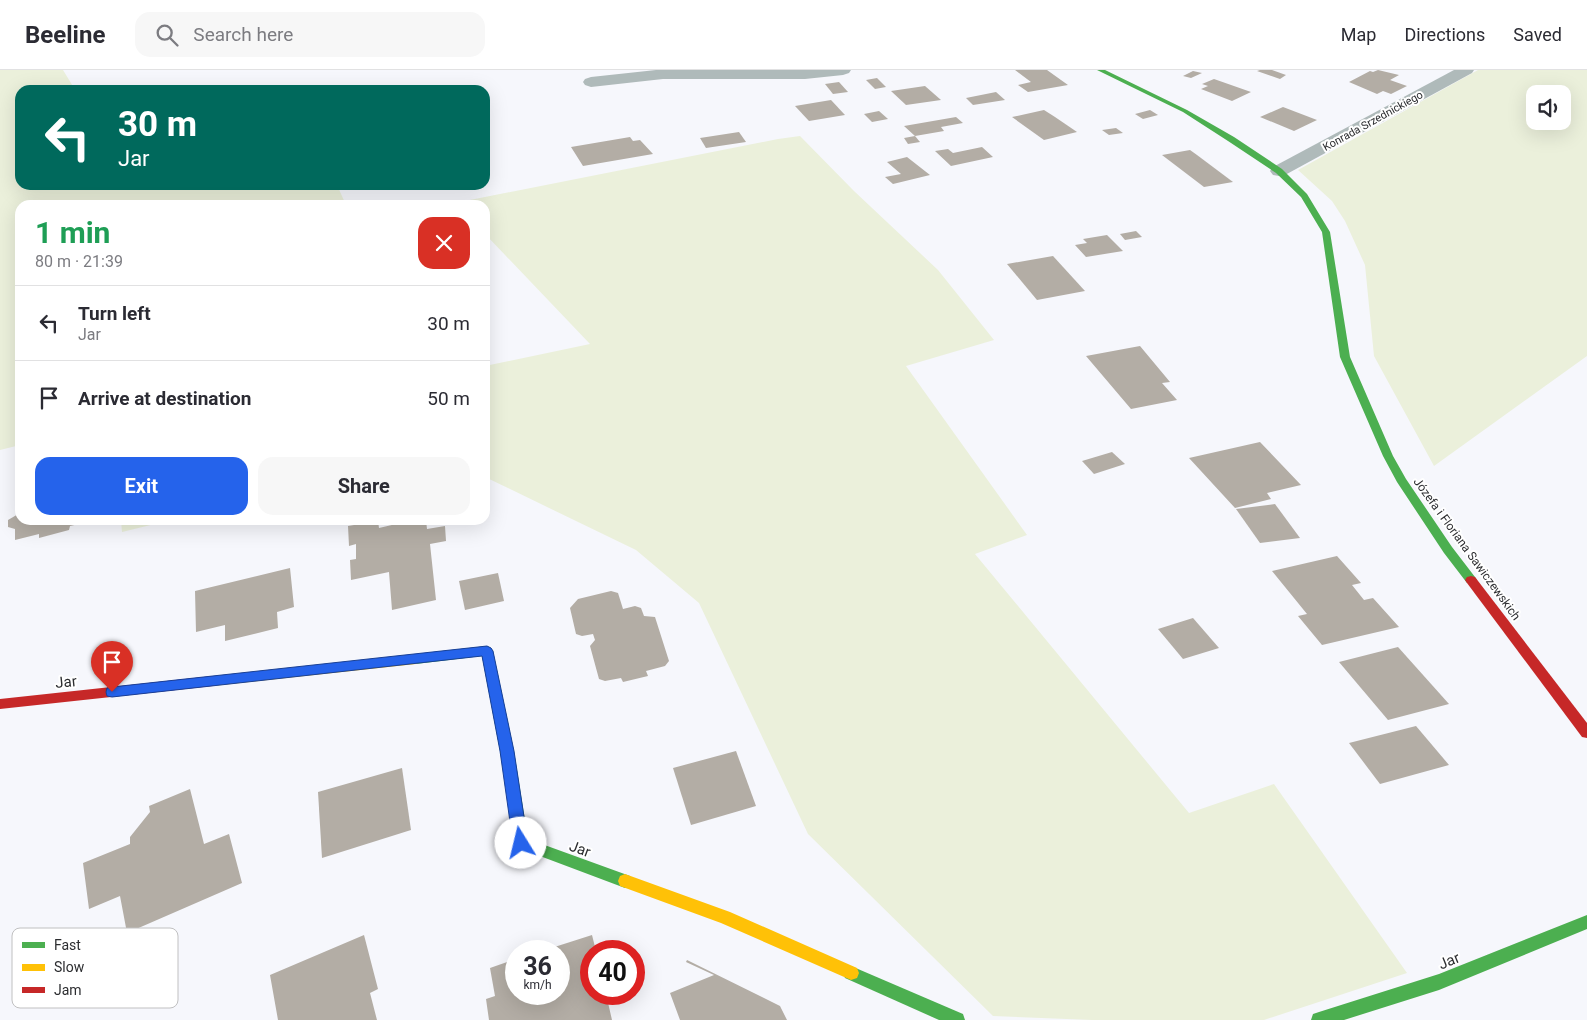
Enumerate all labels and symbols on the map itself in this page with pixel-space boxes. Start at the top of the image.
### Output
street label: Konrada Srzednickiego [1321,88,1425,154]
street label: Józefa i Floriana Sawiczewskich [1411,475,1523,623]
pin [91,641,133,692]
street label: Jar [54,672,78,692]
position arrow [494,816,546,868]
street label: Jar [567,837,593,861]
legend [12,928,178,1008]
text: Fast [54,937,81,953]
speed limit sign: 40 [580,940,645,1005]
street label: Jar [1436,949,1462,973]
text: Slow [54,959,85,975]
text: Jam [54,982,82,998]

